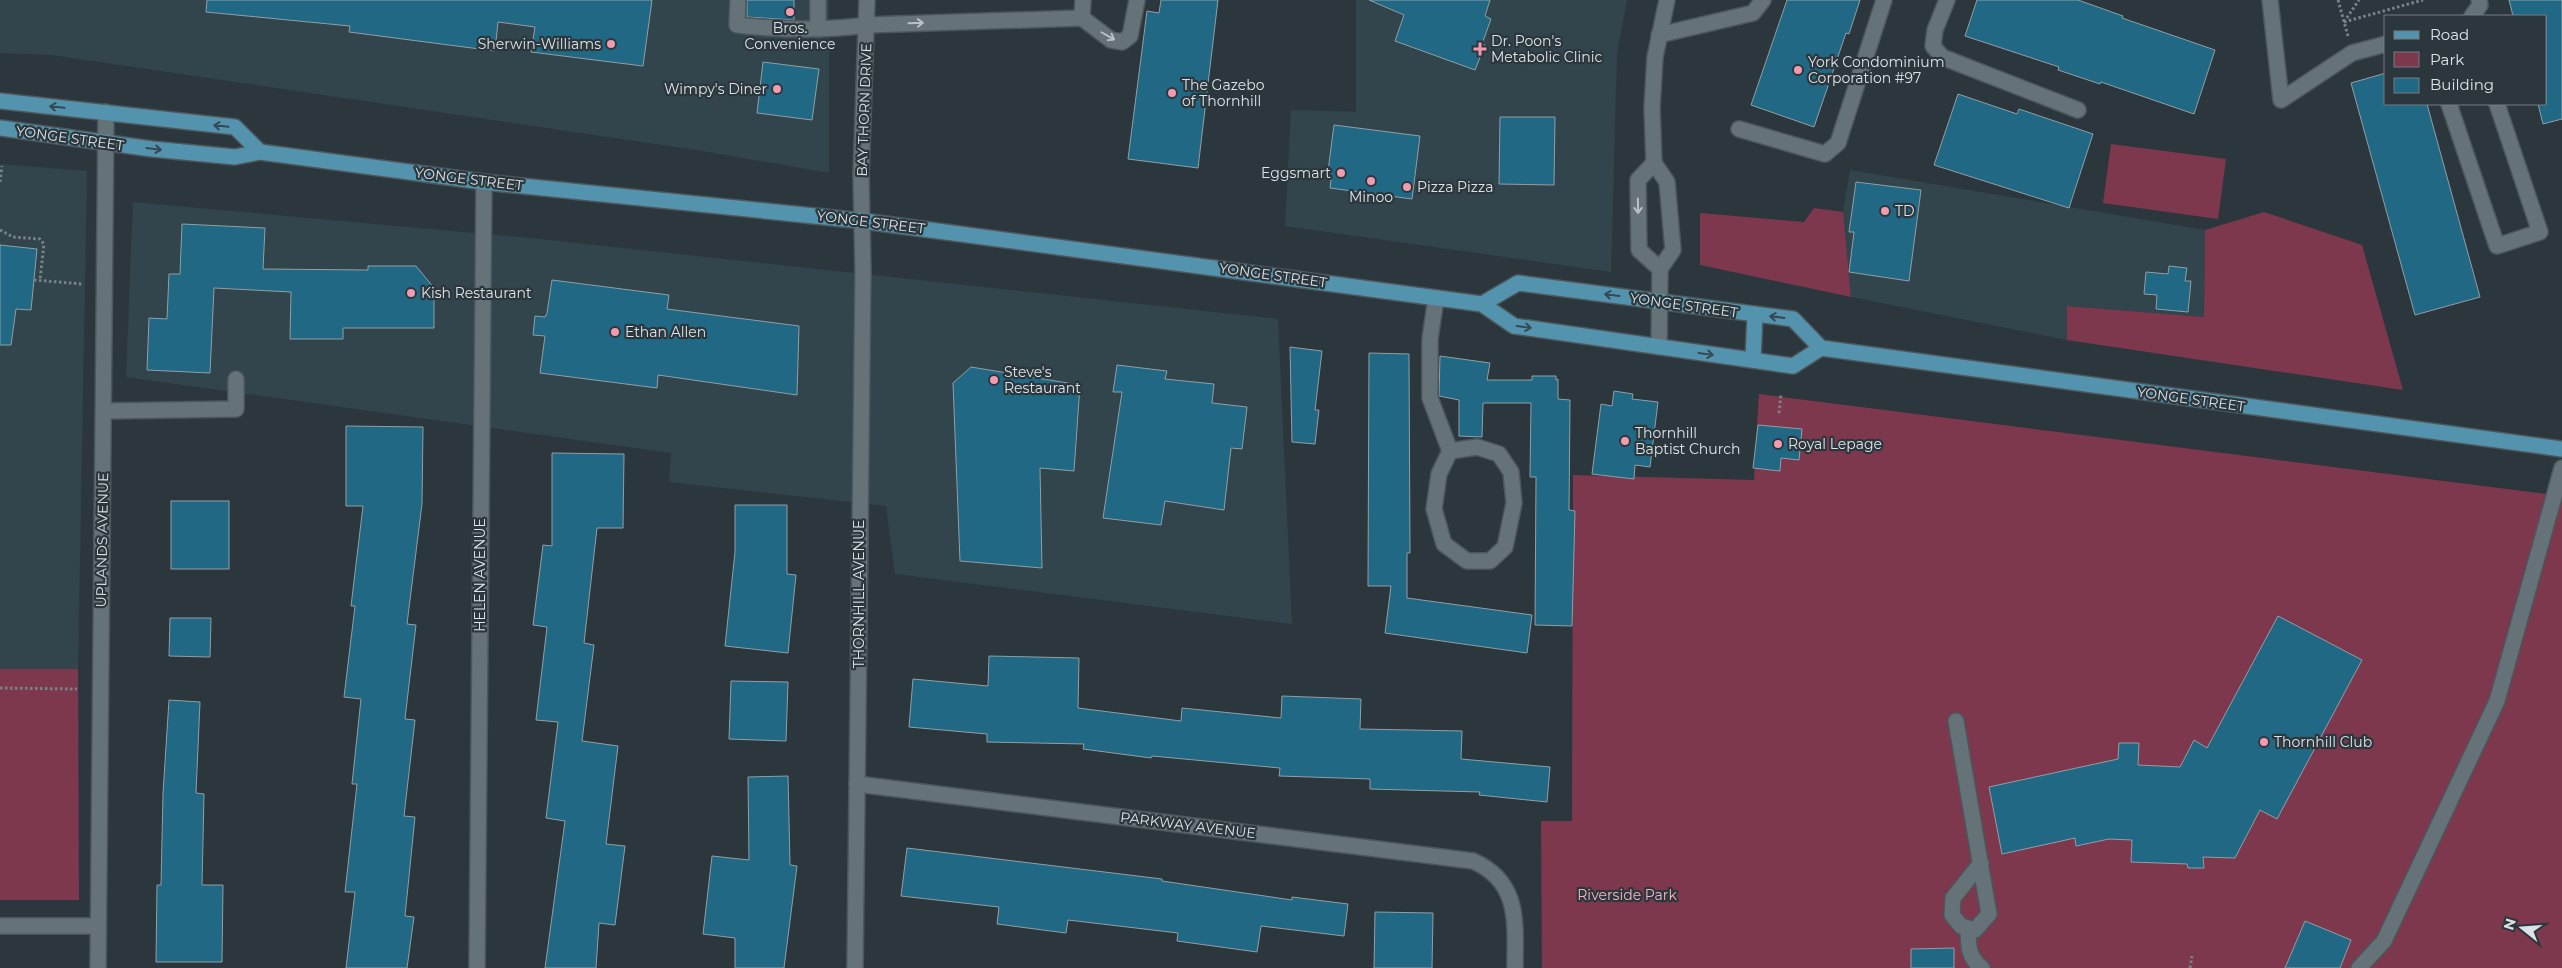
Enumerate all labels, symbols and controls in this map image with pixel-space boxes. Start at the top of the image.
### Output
marker: Bros. Convenience [784,6,796,18]
legend [2384,15,2547,105]
place label: Bros. Convenience [745,19,835,53]
one-way arrow [908,19,924,28]
text: Road [2430,25,2469,44]
one-way arrow [1100,32,1114,42]
place label: Dr. Poon's Metabolic Clinic [1491,32,1603,66]
place label: Sherwin-Williams [478,35,601,53]
marker: Sherwin-Williams [605,38,617,50]
marker: Dr. Poon's Metabolic Clinic [1473,42,1487,56]
street label: BAY THORN DRIVE [853,43,875,177]
text: Park [2430,50,2464,69]
place label: York Condominium Corporation #97 [1808,53,1945,87]
marker: York Condominium Corporation #97 [1792,64,1804,76]
text: Building [2430,75,2494,94]
place label: The Gazebo of Thornhill [1182,76,1265,110]
place label: Wimpy's Diner [664,80,767,98]
marker: Wimpy's Diner [771,83,783,95]
marker: The Gazebo of Thornhill [1166,87,1178,99]
one-way arrow [50,102,66,112]
one-way arrow [214,121,230,131]
street label: YONGE STREET [15,122,125,154]
one-way arrow [146,144,162,154]
street label: YONGE STREET [414,163,524,195]
place label: Eggsmart [1261,164,1331,182]
marker: Eggsmart [1335,167,1347,179]
marker: Minoo [1365,175,1377,187]
place label: Pizza Pizza [1417,178,1493,196]
marker: Pizza Pizza [1401,181,1413,193]
place label: Minoo [1349,188,1393,206]
one-way arrow [1634,197,1643,213]
place label: TD [1895,202,1915,220]
marker: TD [1879,205,1891,217]
street label: YONGE STREET [816,206,926,238]
street label: YONGE STREET [1218,259,1328,291]
place label: Kish Restaurant [421,284,532,302]
marker: Kish Restaurant [405,287,417,299]
street label: YONGE STREET [1629,289,1739,321]
one-way arrow [1604,290,1620,300]
one-way arrow [1769,312,1785,322]
one-way arrow [1515,322,1531,332]
place label: Ethan Allen [625,323,706,341]
marker: Ethan Allen [609,326,621,338]
one-way arrow [1697,349,1713,359]
place label: Steve's Restaurant [1004,363,1081,397]
marker: Steve's Restaurant [988,374,1000,386]
street label: YONGE STREET [2136,383,2246,415]
place label: Thornhill Baptist Church [1635,424,1740,458]
marker: Thornhill Baptist Church [1619,435,1631,447]
place label: Royal Lepage [1788,435,1882,453]
marker: Royal Lepage [1772,438,1784,450]
street label: UPLANDS AVENUE [92,472,112,608]
street label: HELEN AVENUE [471,518,489,632]
street label: THORNHILL AVENUE [850,520,868,668]
place label: Thornhill Club [2274,733,2372,751]
marker: Thornhill Club [2258,736,2270,748]
street label: PARKWAY AVENUE [1119,808,1257,842]
park label: Riverside Park [1577,886,1677,904]
north arrow [2497,903,2547,953]
text: N [2499,916,2520,932]

